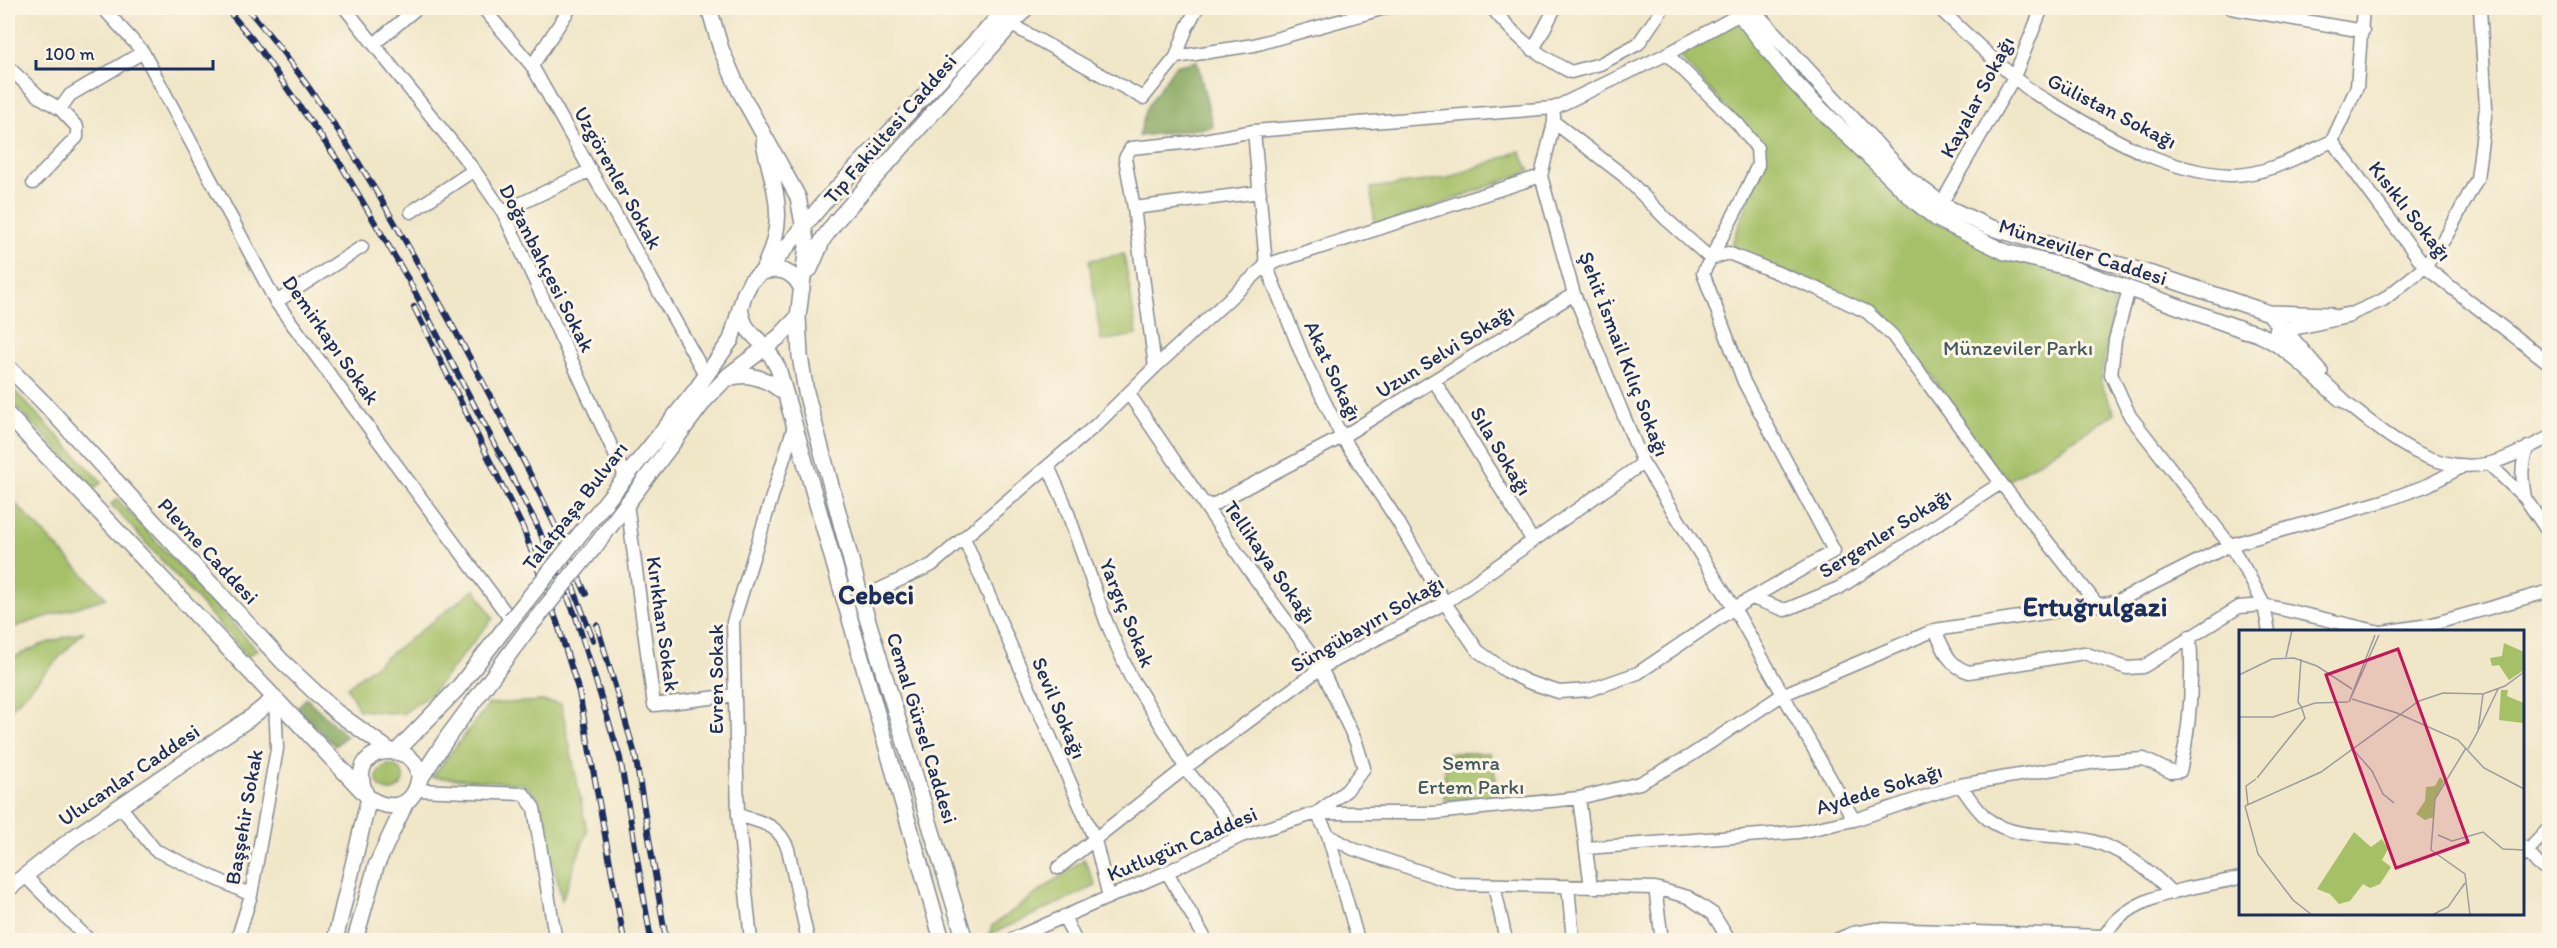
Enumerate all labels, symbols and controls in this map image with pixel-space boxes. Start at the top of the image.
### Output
street label: Kayalar Sokağı [1934,32,2019,162]
scale bar [36,33,213,71]
text: 100 m [45,43,95,65]
street label: Tıp Fakültesi Caddesi [818,49,961,209]
street label: Gülistan Sokağı [2043,67,2181,154]
street label: Uzgörenler Sokak [569,102,668,254]
street label: Kısıklı Sokağı [2364,156,2457,266]
street label: Doğanbahçesi Sokak [494,180,601,356]
street label: Münzeviler Caddesi [1996,213,2170,291]
street label: Şehit İsmail Kılıç Sokağı [1574,248,1675,460]
street label: Demirkapı Sokak [277,270,385,409]
street label: Uzun Selvi Sokağı [1371,298,1518,403]
street label: Akat Sokağı [1299,316,1368,425]
park label: Münzeviler Parkı [1943,335,2093,360]
street label: Sıla Sokağı [1465,402,1538,500]
street label: Talatpaşa Bulvarı [516,436,633,575]
street label: Sergenler Sokağı [1814,482,1956,583]
street label: Plevne Caddesi [153,492,264,609]
street label: Tellikaya Sokağı [1219,495,1322,628]
street label: Kırıkhan Sokak [642,555,685,693]
street label: Yargıç Sokak [1094,555,1161,671]
street label: Süngübayırı Sokağı [1286,570,1448,678]
district label: Cebeci [838,578,914,611]
district label: Ertuğrulgazi [2023,590,2167,623]
street label: Evren Sokak [703,623,728,734]
street label: Cemal Gürsel Caddesi [882,629,963,826]
inset map [2239,630,2524,915]
street label: Sevil Sokağı [1027,653,1092,762]
street label: Ulucanlar Caddesi [53,718,204,831]
street label: Başşehir Sokak [219,747,268,887]
park label: Semra Ertem Parkı [1418,750,1524,799]
street label: Aydede Sokağı [1813,757,1945,820]
street label: Kutlugün Caddesi [1103,801,1261,886]

